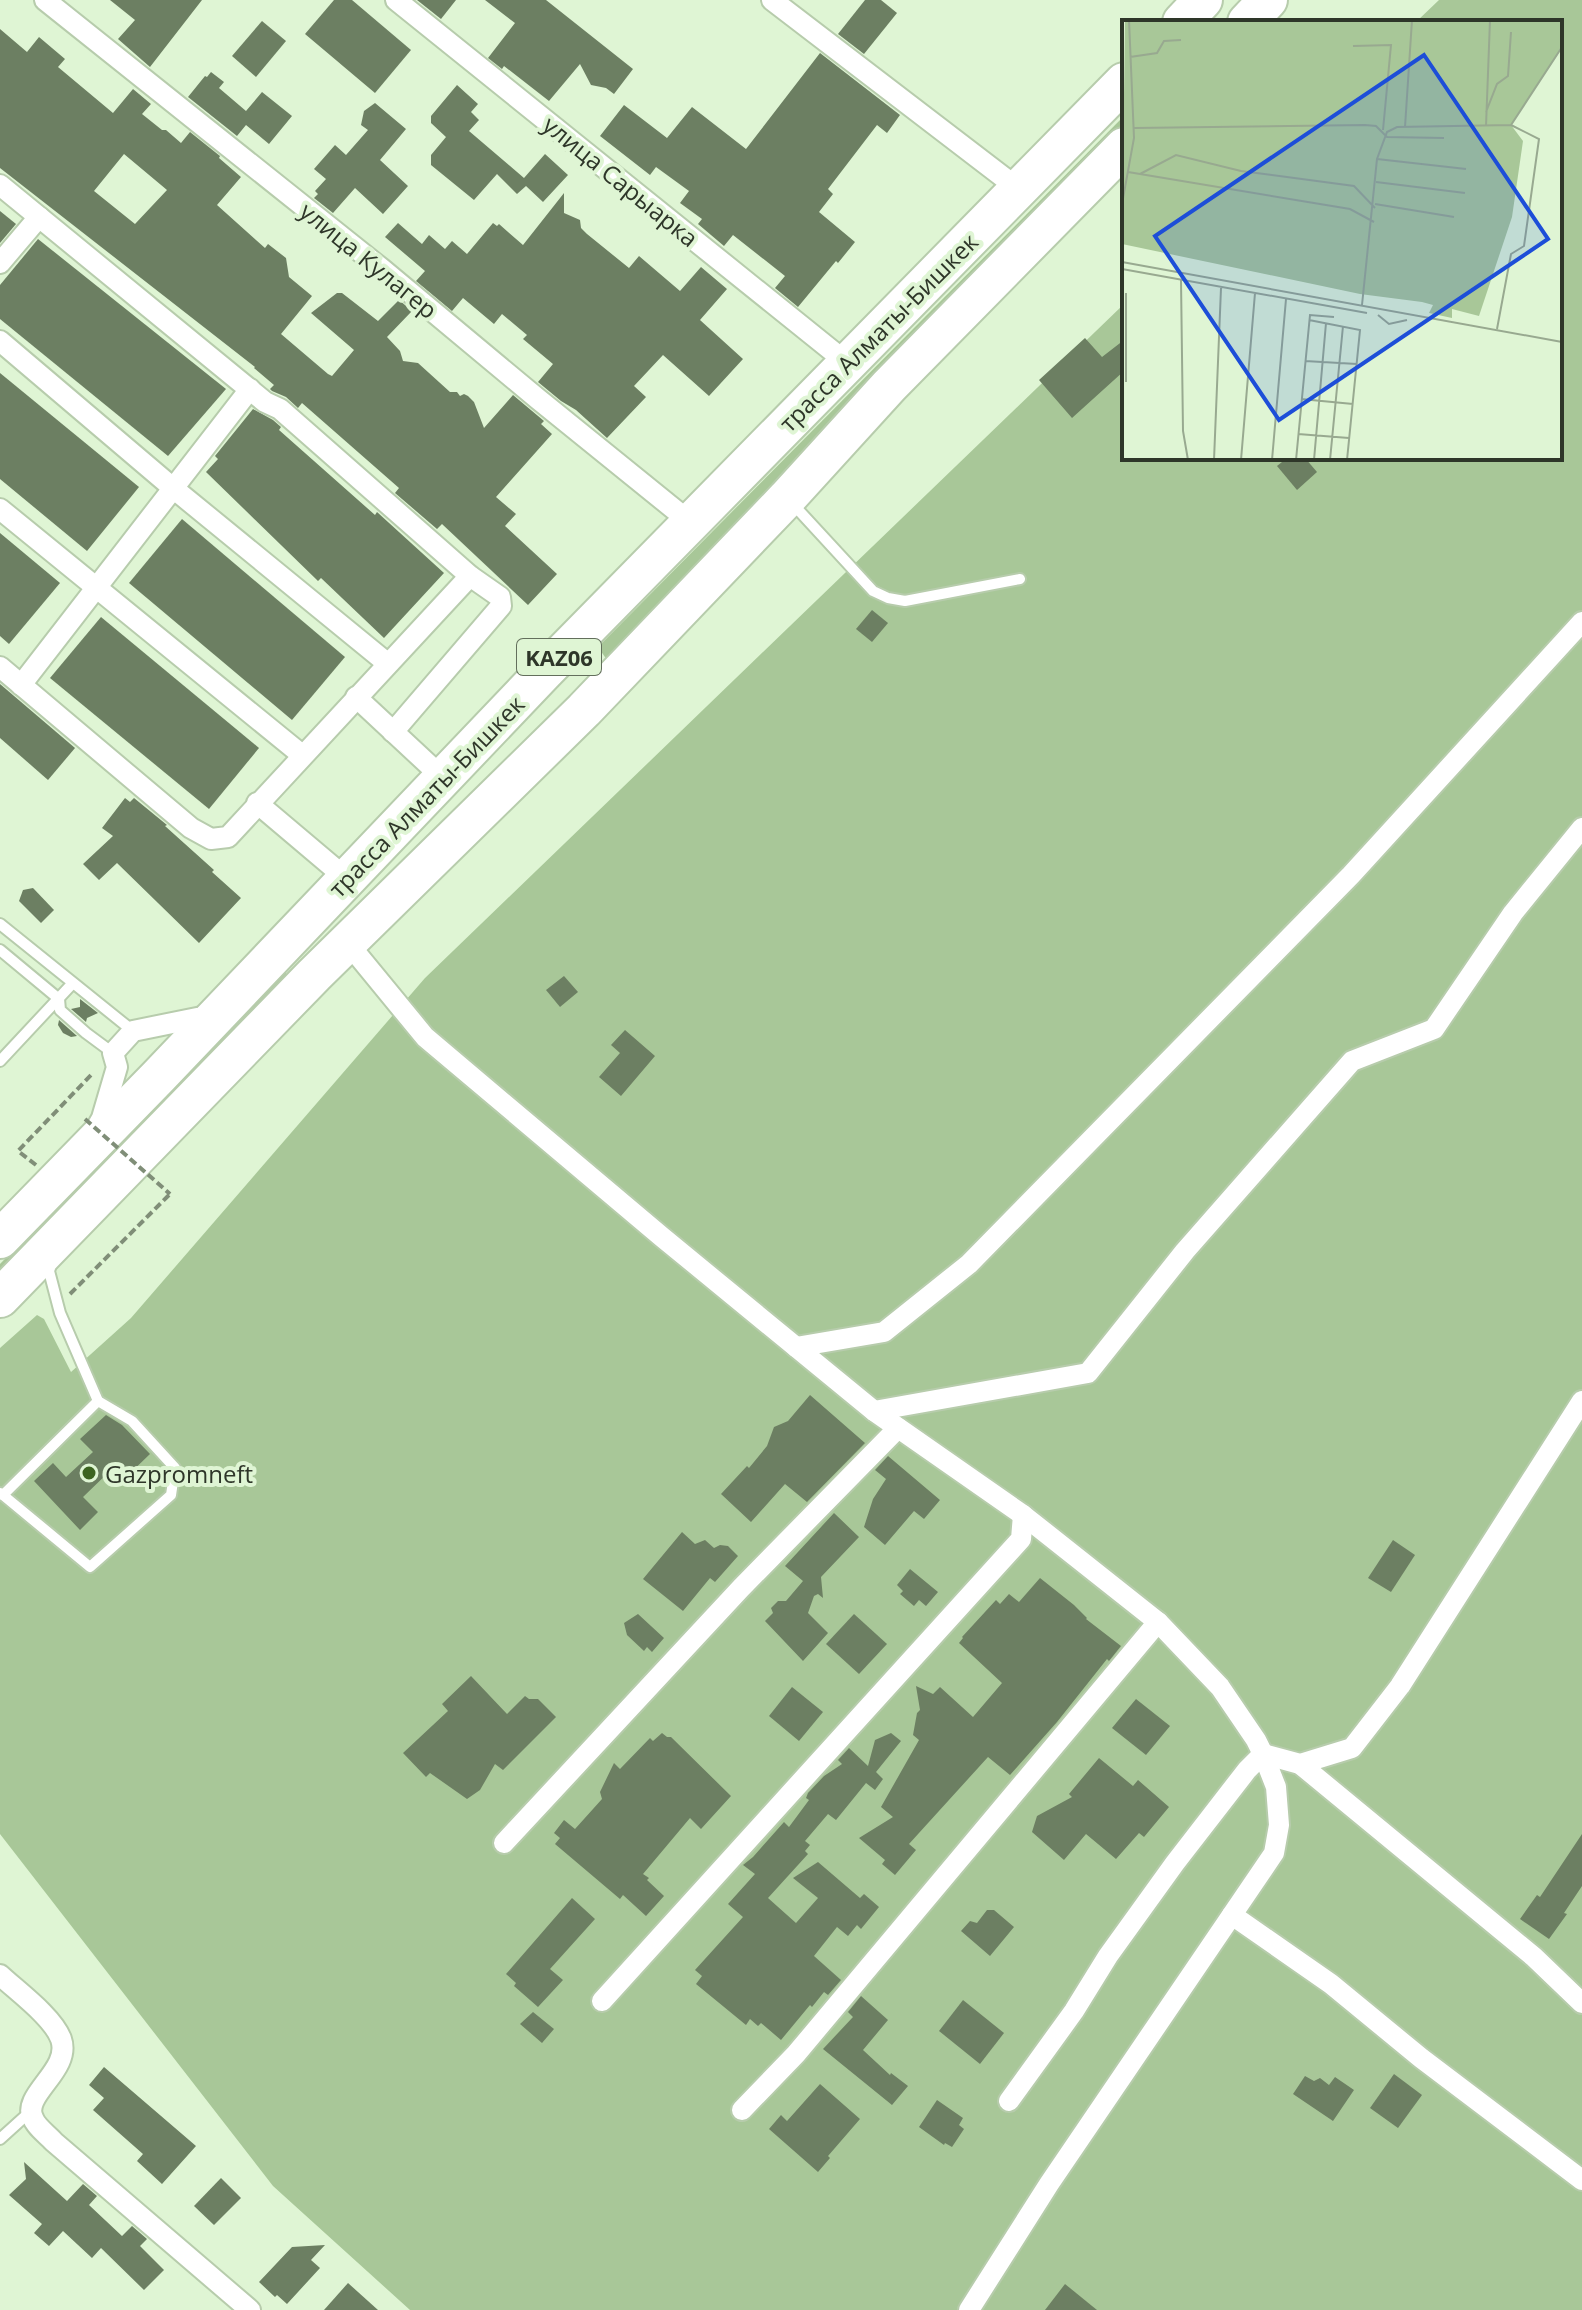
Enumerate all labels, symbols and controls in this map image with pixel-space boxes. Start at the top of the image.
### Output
inset map [1122,20,1562,460]
street label: улица Сарыарка [536,108,706,254]
street label: улица Кулагер [293,194,445,326]
street label: трасса Алматы-Бишкек [771,225,985,439]
road number: KАZ06 [517,639,601,675]
street label: трасса Алматы-Бишкек [321,687,532,904]
place label: Gazpromneft [105,1457,253,1490]
marker: Gazpromneft [80,1464,98,1482]

